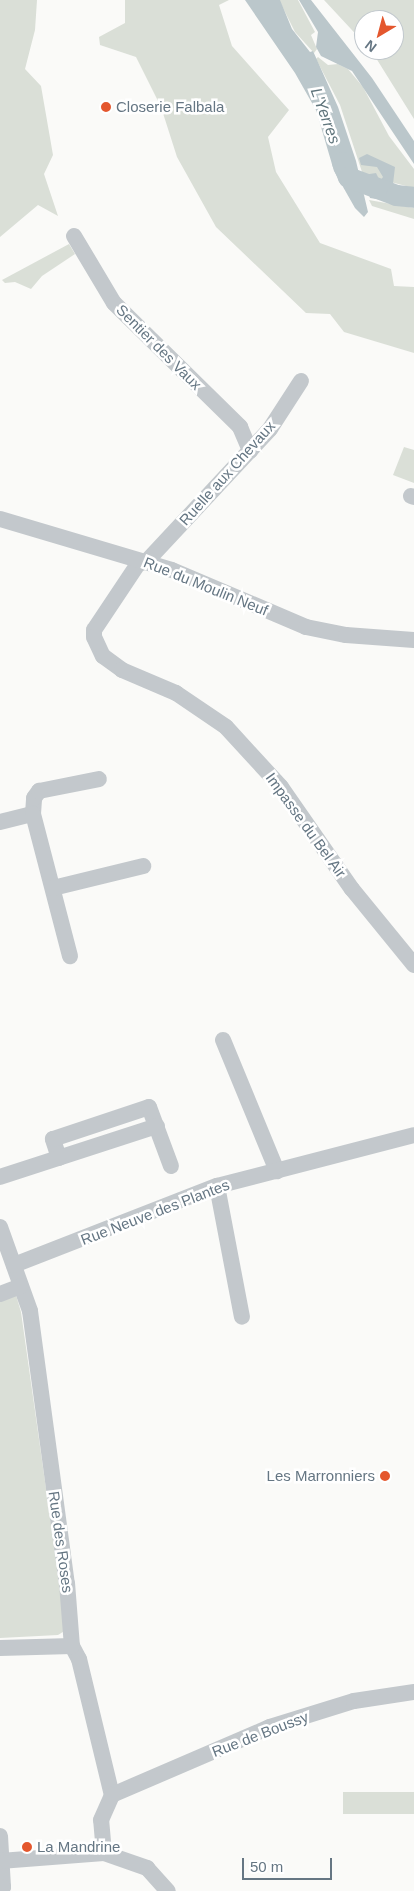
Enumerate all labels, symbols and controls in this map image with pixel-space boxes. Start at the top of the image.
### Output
north arrow [354,10,404,60]
text: N [362,37,379,56]
water label: L'Yerres [306,85,344,147]
place label: Closerie Falbala [116,98,224,116]
marker: Closerie Falbala [100,101,112,113]
street label: Sentier des Vaux [113,301,205,393]
street label: Ruelle aux Chevaux [175,417,279,529]
street label: Rue du Moulin Neuf [141,553,271,619]
street label: Impasse du Bel Air [262,769,350,881]
street label: Rue Neuve des Plantes [78,1175,232,1249]
place label: Les Marronniers [267,1467,375,1485]
marker: Les Marronniers [379,1470,391,1482]
street label: Rue des Roses [45,1490,77,1594]
street label: Rue de Boussy [209,1707,311,1761]
place label: La Mandrine [37,1838,120,1856]
marker: La Mandrine [21,1841,33,1853]
scale bar [244,1848,334,1880]
text: 50 m [250,1858,283,1875]

